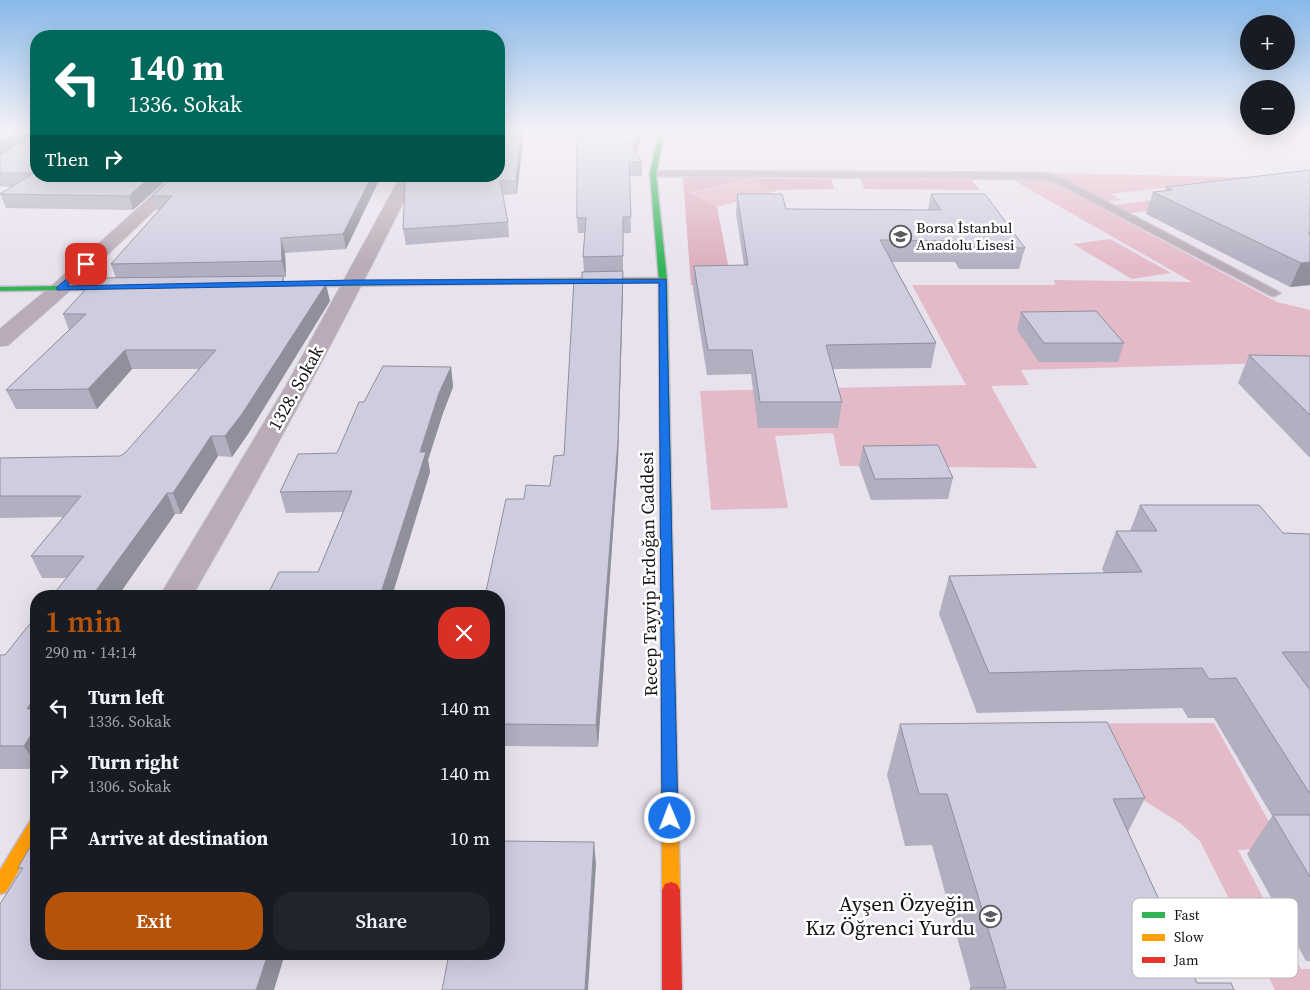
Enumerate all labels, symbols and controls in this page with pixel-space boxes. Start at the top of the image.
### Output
map controls [1240,15,1295,135]
button: + [1240,15,1295,70]
text: 140 m [128,44,224,92]
icon: left [45,50,110,115]
button: − [1240,80,1295,135]
text: 1336. Sokak [128,89,242,119]
icon: right [99,145,127,173]
text: Then [45,146,89,172]
place label: Borsa İstanbul Anadolu Lisesi [916,217,1014,255]
school or university icon: Borsa İstanbul Anadolu Lisesi [888,225,912,249]
pin [65,243,107,285]
icon: arrive [72,250,100,278]
street label: 1328. Sokak [262,341,329,435]
street label: Recep Tayyip Erdoğan Caddesi [634,451,663,697]
text: 1 min [45,601,122,642]
button: close [438,607,490,659]
text: 290 m · 14:14 [45,641,136,663]
text: Turn left [88,684,164,710]
icon: left [45,694,73,722]
text: 140 m [440,695,490,721]
text: 1336. Sokak [88,710,171,732]
text: Turn right [88,749,179,775]
icon: right [45,759,73,787]
text: 140 m [440,760,490,786]
text: 1306. Sokak [88,775,171,797]
position arrow [643,791,695,843]
icon: arrive [45,824,73,852]
text: Arrive at destination [88,825,268,851]
text: 10 m [449,825,490,851]
place label: Ayşen Özyeğin Kız Öğrenci Yurdu [805,889,975,942]
button: Exit [45,892,263,950]
button: Share [273,892,490,950]
legend [1132,898,1298,978]
school or university icon: Ayşen Özyeğin Kız Öğrenci Yurdu [979,904,1003,928]
text: Fast [1174,905,1200,925]
text: Slow [1174,927,1204,947]
text: Jam [1173,950,1199,970]

